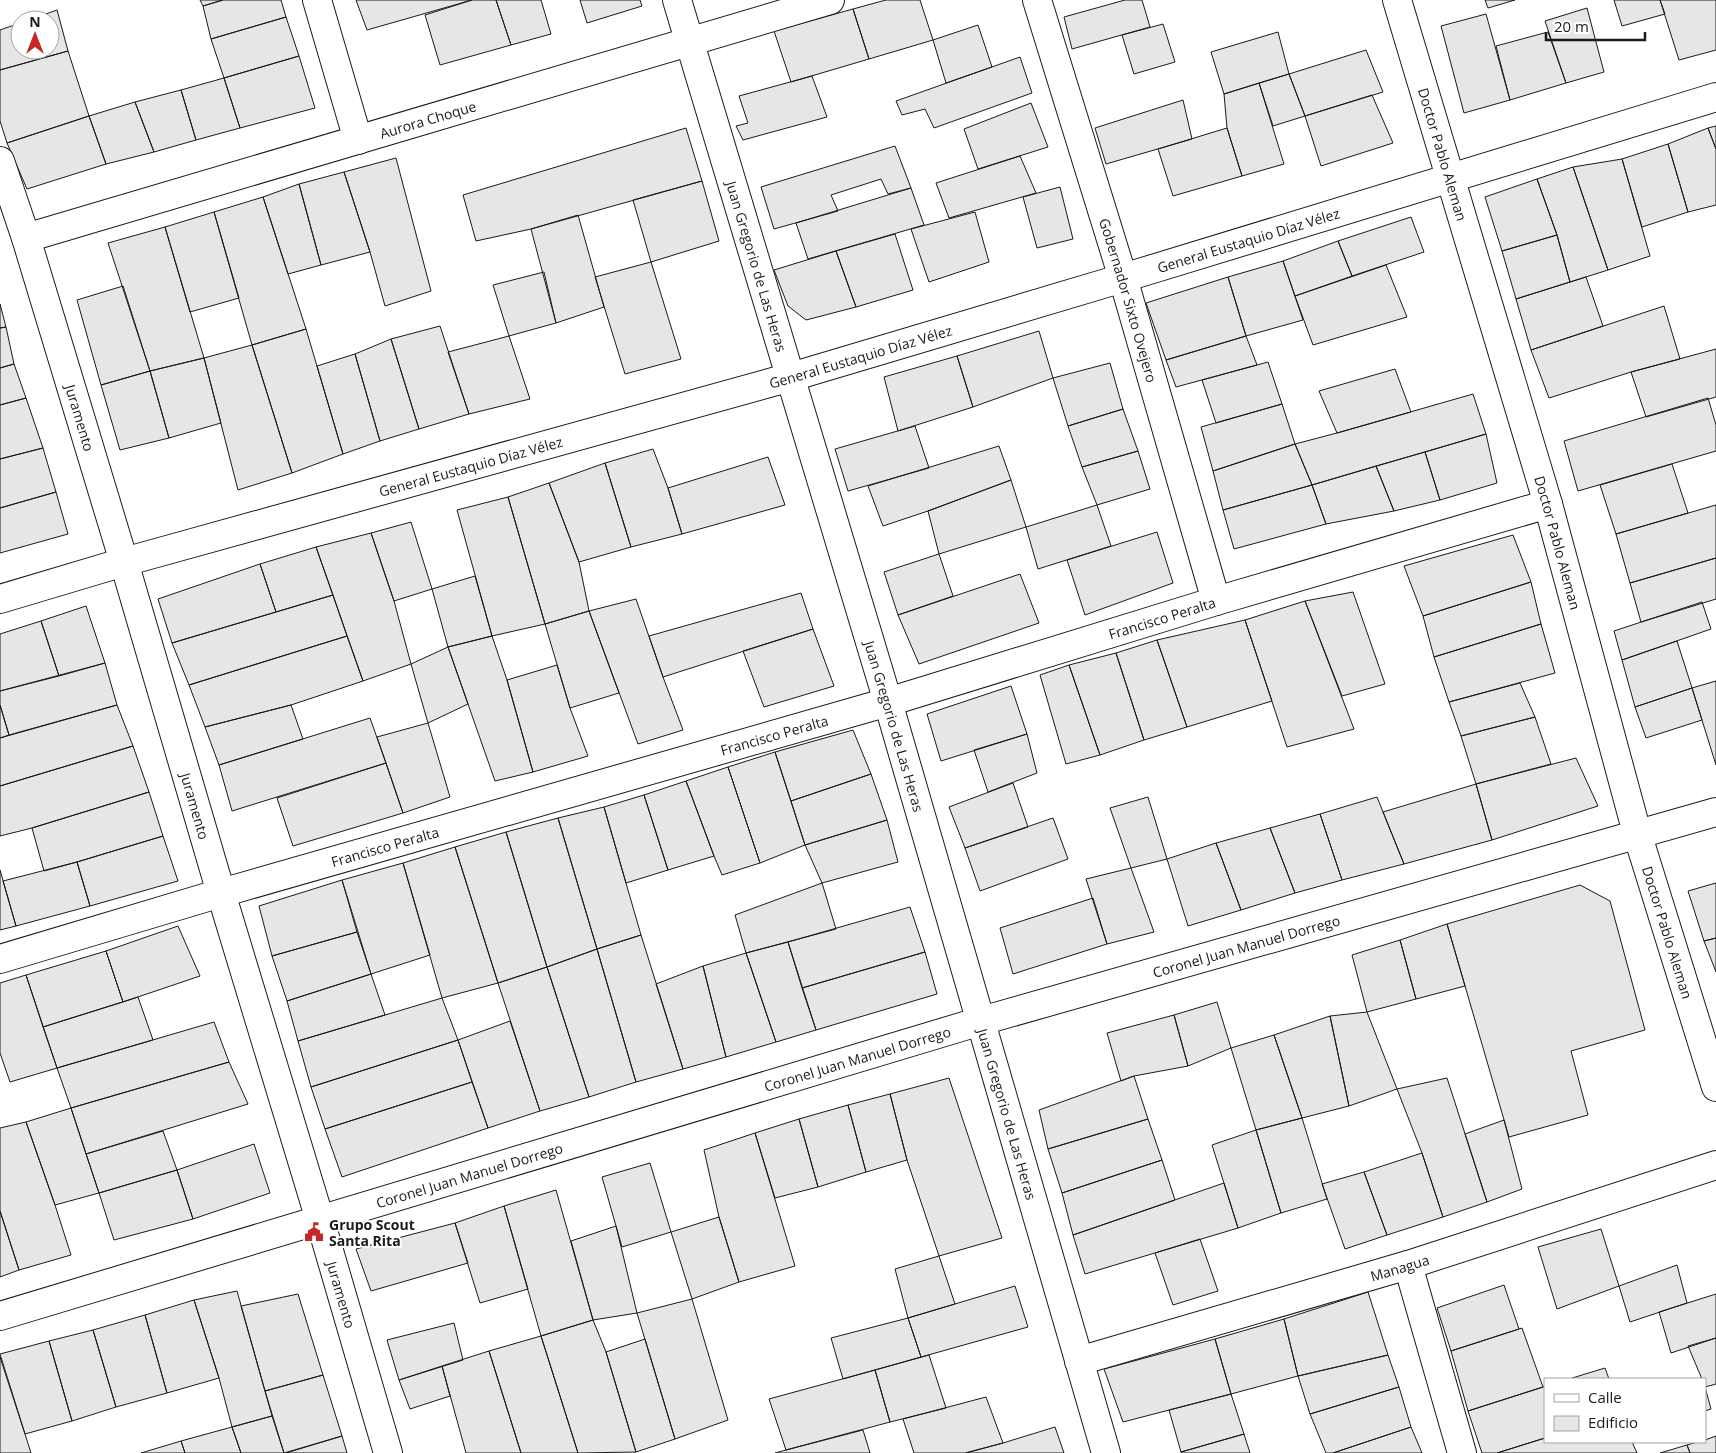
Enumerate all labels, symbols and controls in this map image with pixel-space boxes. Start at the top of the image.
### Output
north arrow [10,10,60,60]
scale bar [1546,10,1645,42]
text: N [29,12,41,31]
text: 20 m [1554,16,1589,36]
street label: Doctor Pablo Aleman [1414,85,1472,223]
street label: Aurora Choque [377,96,478,142]
street label: Juan Gregorio de Las Heras [722,177,792,354]
street label: General Eustaquio Díaz Vélez [1155,203,1342,277]
street label: Gobernador Sixto Ovejero [1096,216,1162,385]
street label: General Eustaquio Díaz Vélez [767,320,954,392]
street label: Juramento [61,380,99,453]
street label: General Eustaquio Díaz Vélez [377,431,565,500]
street label: Doctor Pablo Aleman [1531,473,1586,612]
street label: Francisco Peralta [1106,592,1218,643]
street label: Juan Gregorio de Las Heras [860,636,929,814]
street label: Francisco Peralta [718,710,830,759]
street label: Juramento [176,768,214,842]
street label: Francisco Peralta [329,822,441,871]
street label: Doctor Pablo Aleman [1638,864,1697,1001]
street label: Coronel Juan Manuel Dorrego [1150,910,1342,981]
street label: Coronel Juan Manuel Dorrego [761,1021,953,1095]
street label: Juan Gregorio de Las Heras [973,1024,1042,1202]
street label: Coronel Juan Manuel Dorrego [374,1138,565,1212]
place label: Grupo Scout Santa Rita [329,1215,415,1250]
public building icon: Grupo Scout Santa Rita [303,1221,325,1243]
street label: Managua [1368,1249,1432,1285]
street label: Juramento [322,1257,361,1330]
legend [1544,1378,1706,1443]
text: Calle [1588,1387,1622,1407]
text: Edificio [1588,1412,1638,1432]

